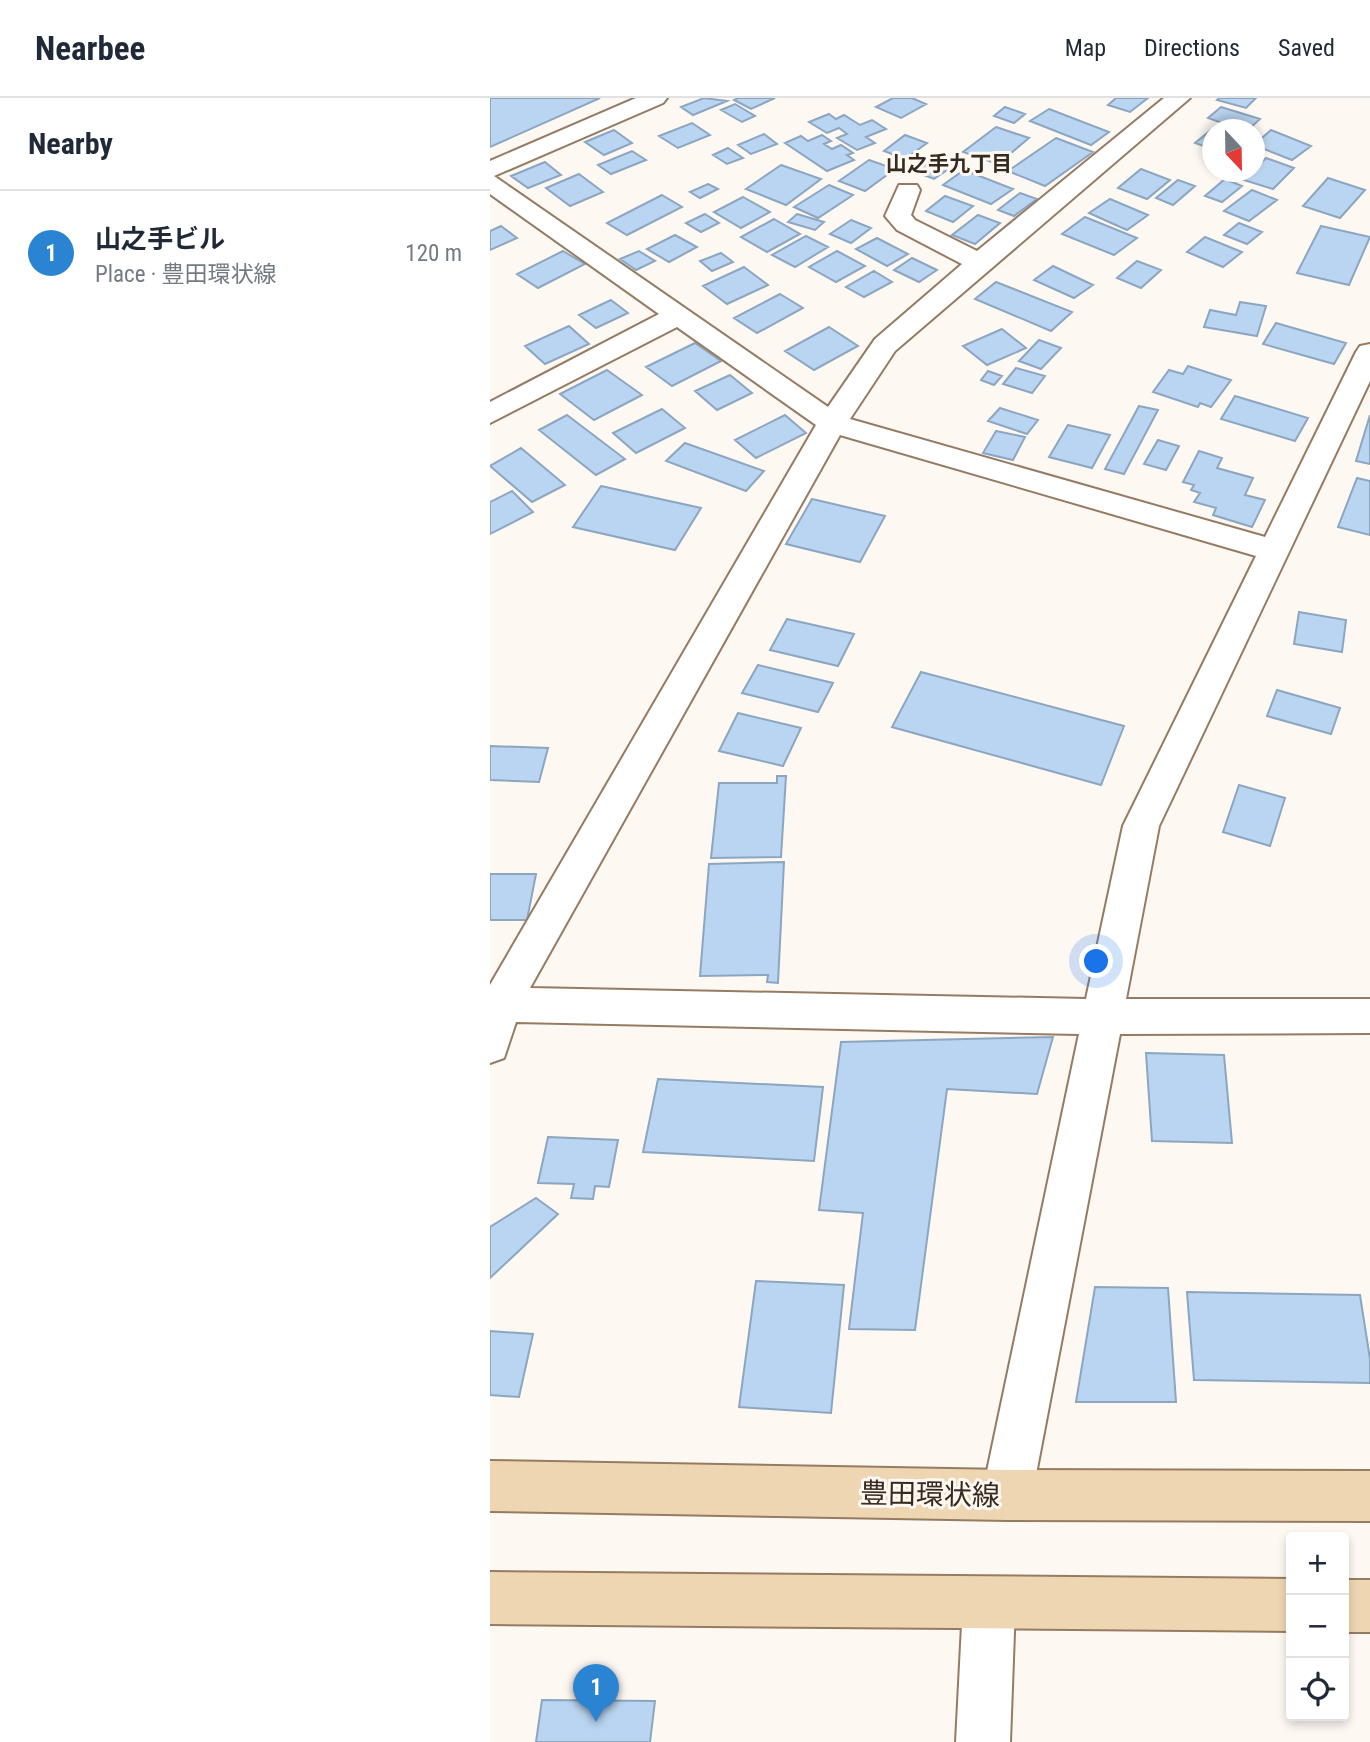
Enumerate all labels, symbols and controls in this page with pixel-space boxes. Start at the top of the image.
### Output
text: Nearbee [35,29,145,68]
text: Map [1065,34,1106,62]
text: Directions [1144,34,1240,62]
text: Saved [1278,34,1335,62]
north arrow [1202,119,1265,182]
text: Nearby [28,126,113,161]
district label: 山之手九丁目 [886,152,1012,176]
text: 山之手ビル [95,224,225,254]
text: 1 [45,240,57,267]
text: 120 m [405,240,462,267]
text: Place · 豊田環状線 [95,261,277,288]
your location [1079,944,1113,978]
street label: 豊田環状線 [860,1477,1000,1512]
map controls [1286,1532,1349,1721]
button: + [1286,1532,1349,1595]
button: − [1286,1595,1349,1658]
button: locate [1286,1658,1349,1721]
pin: 1 [573,1664,619,1722]

